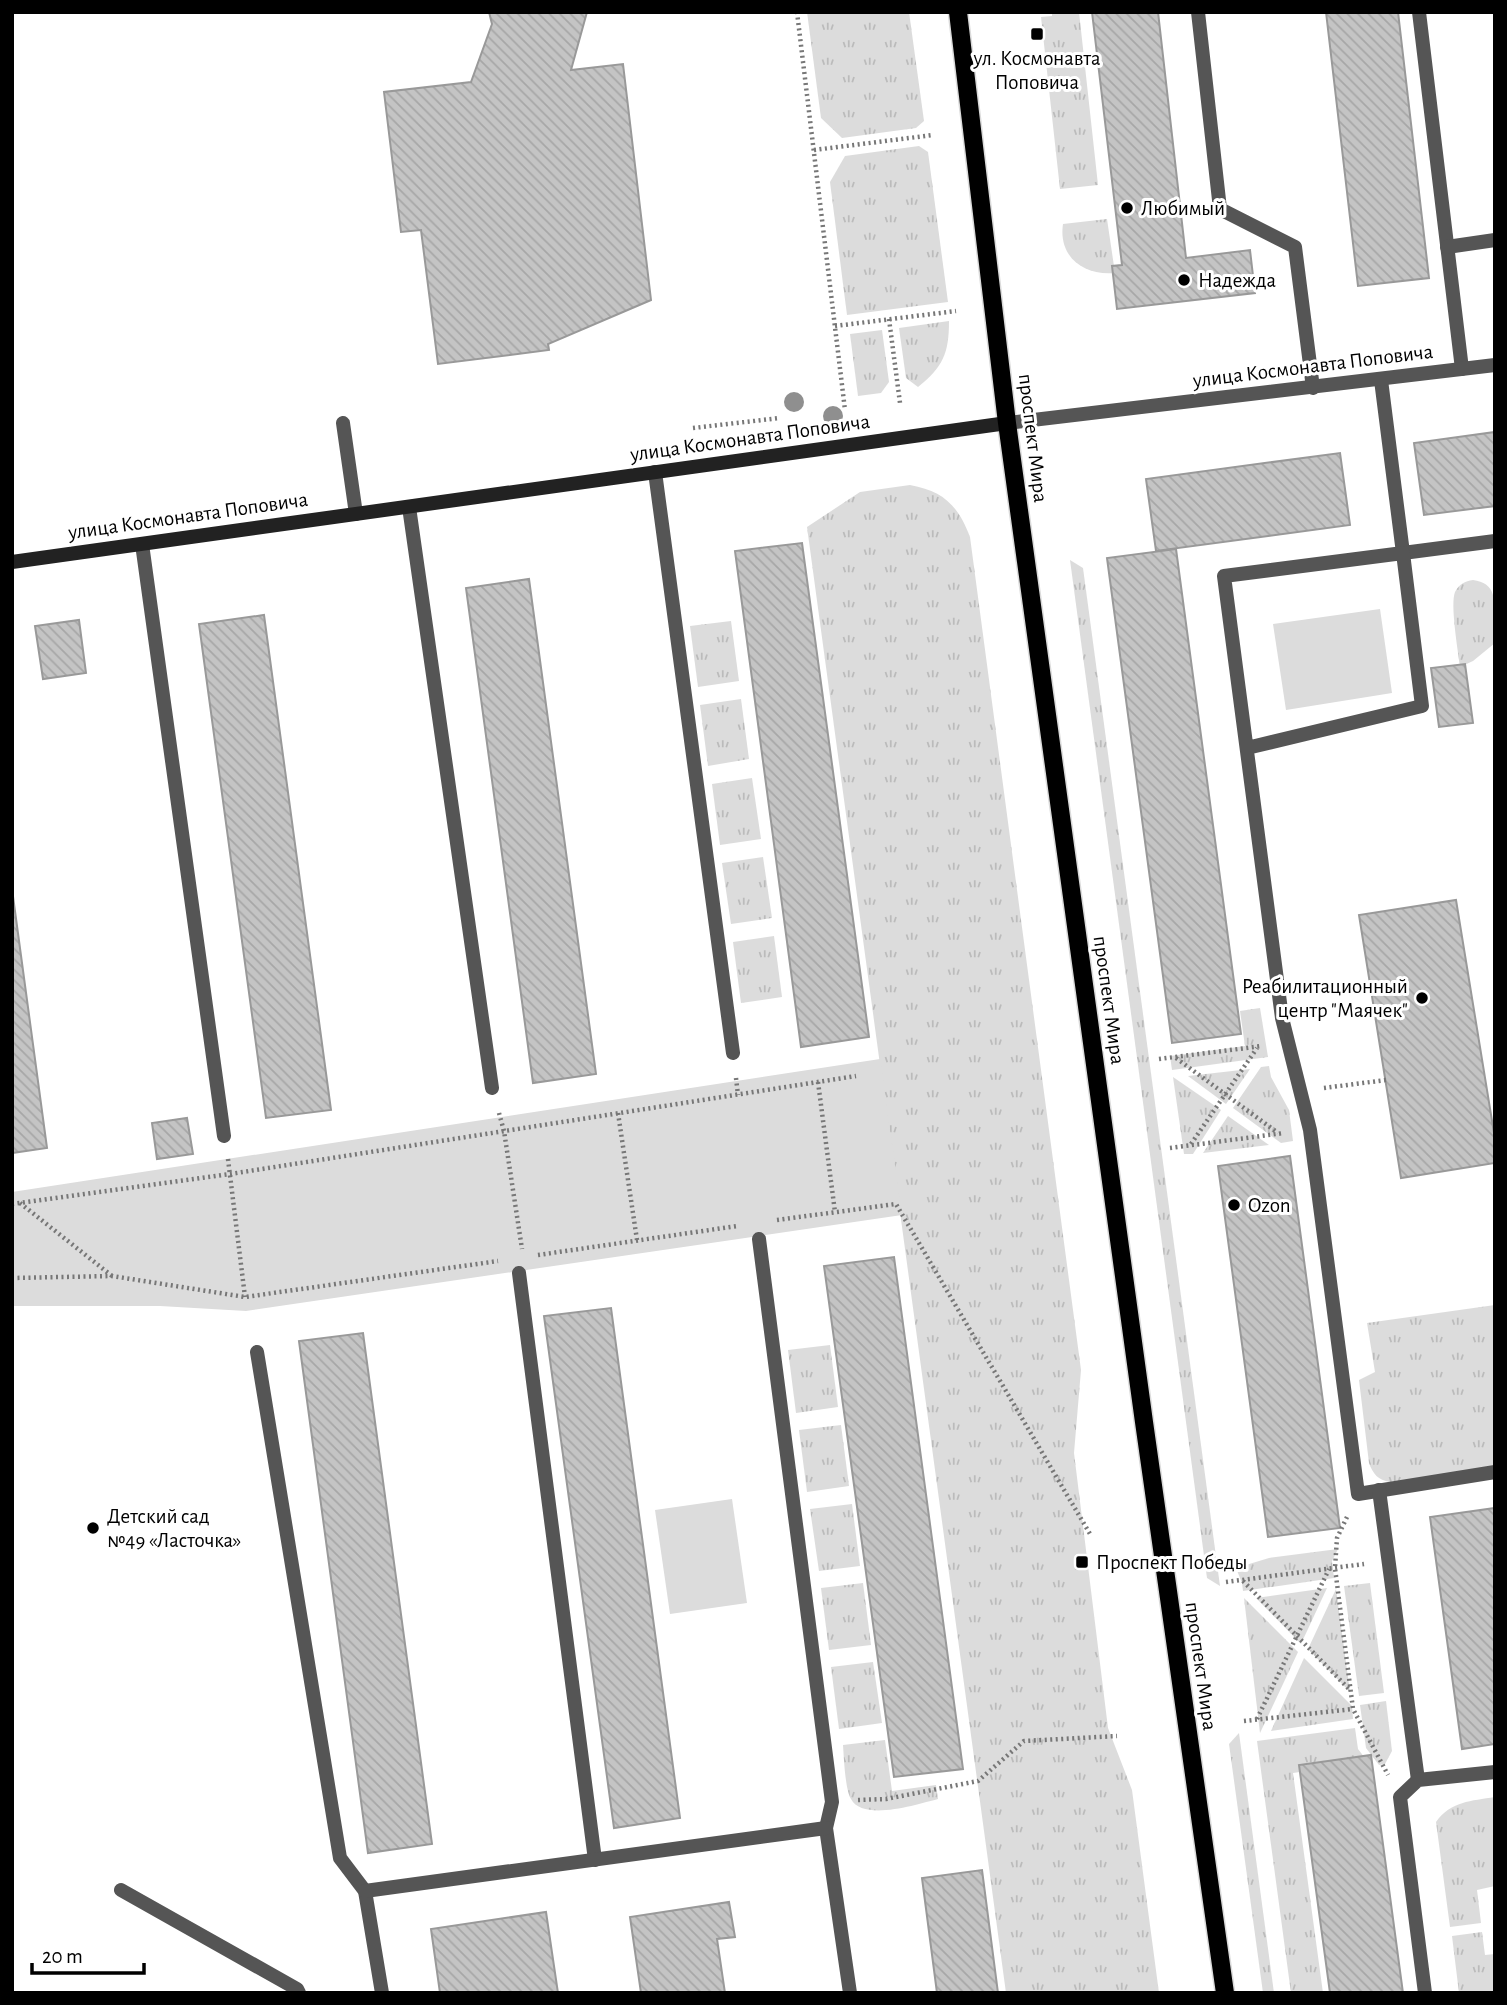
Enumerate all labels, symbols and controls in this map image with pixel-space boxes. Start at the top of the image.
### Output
marker: ул. Космонавта Поповича [1029,26,1045,42]
place label: ул. Космонавта Поповича [972,48,1101,93]
place label: Любимый [1141,198,1225,219]
marker: Любимый [1119,200,1135,216]
place label: Надежда [1198,270,1276,291]
marker: Надежда [1176,272,1192,288]
street label: улица Космонавта Поповича [1191,341,1435,391]
street label: проспект Мира [1015,372,1051,504]
street label: улица Космонавта Поповича [628,411,872,465]
street label: улица Космонавта Поповича [66,489,310,543]
street label: проспект Мира [1090,934,1128,1066]
place label: Реабилитационный центр "Маячек" [1242,976,1408,1021]
marker: Реабилитационный центр "Маячек" [1414,990,1430,1006]
place label: Ozon [1248,1195,1291,1216]
marker: Ozon [1226,1197,1242,1213]
place label: Детский сад №49 «Ласточка» [107,1506,241,1551]
marker: Детский сад №49 «Ласточка» [85,1520,101,1536]
place label: Проспект Победы [1096,1552,1247,1573]
marker: Проспект Победы [1074,1554,1090,1570]
street label: проспект Мира [1182,1600,1220,1732]
scale bar [32,1932,144,1976]
text: 20 m [42,1946,83,1967]

